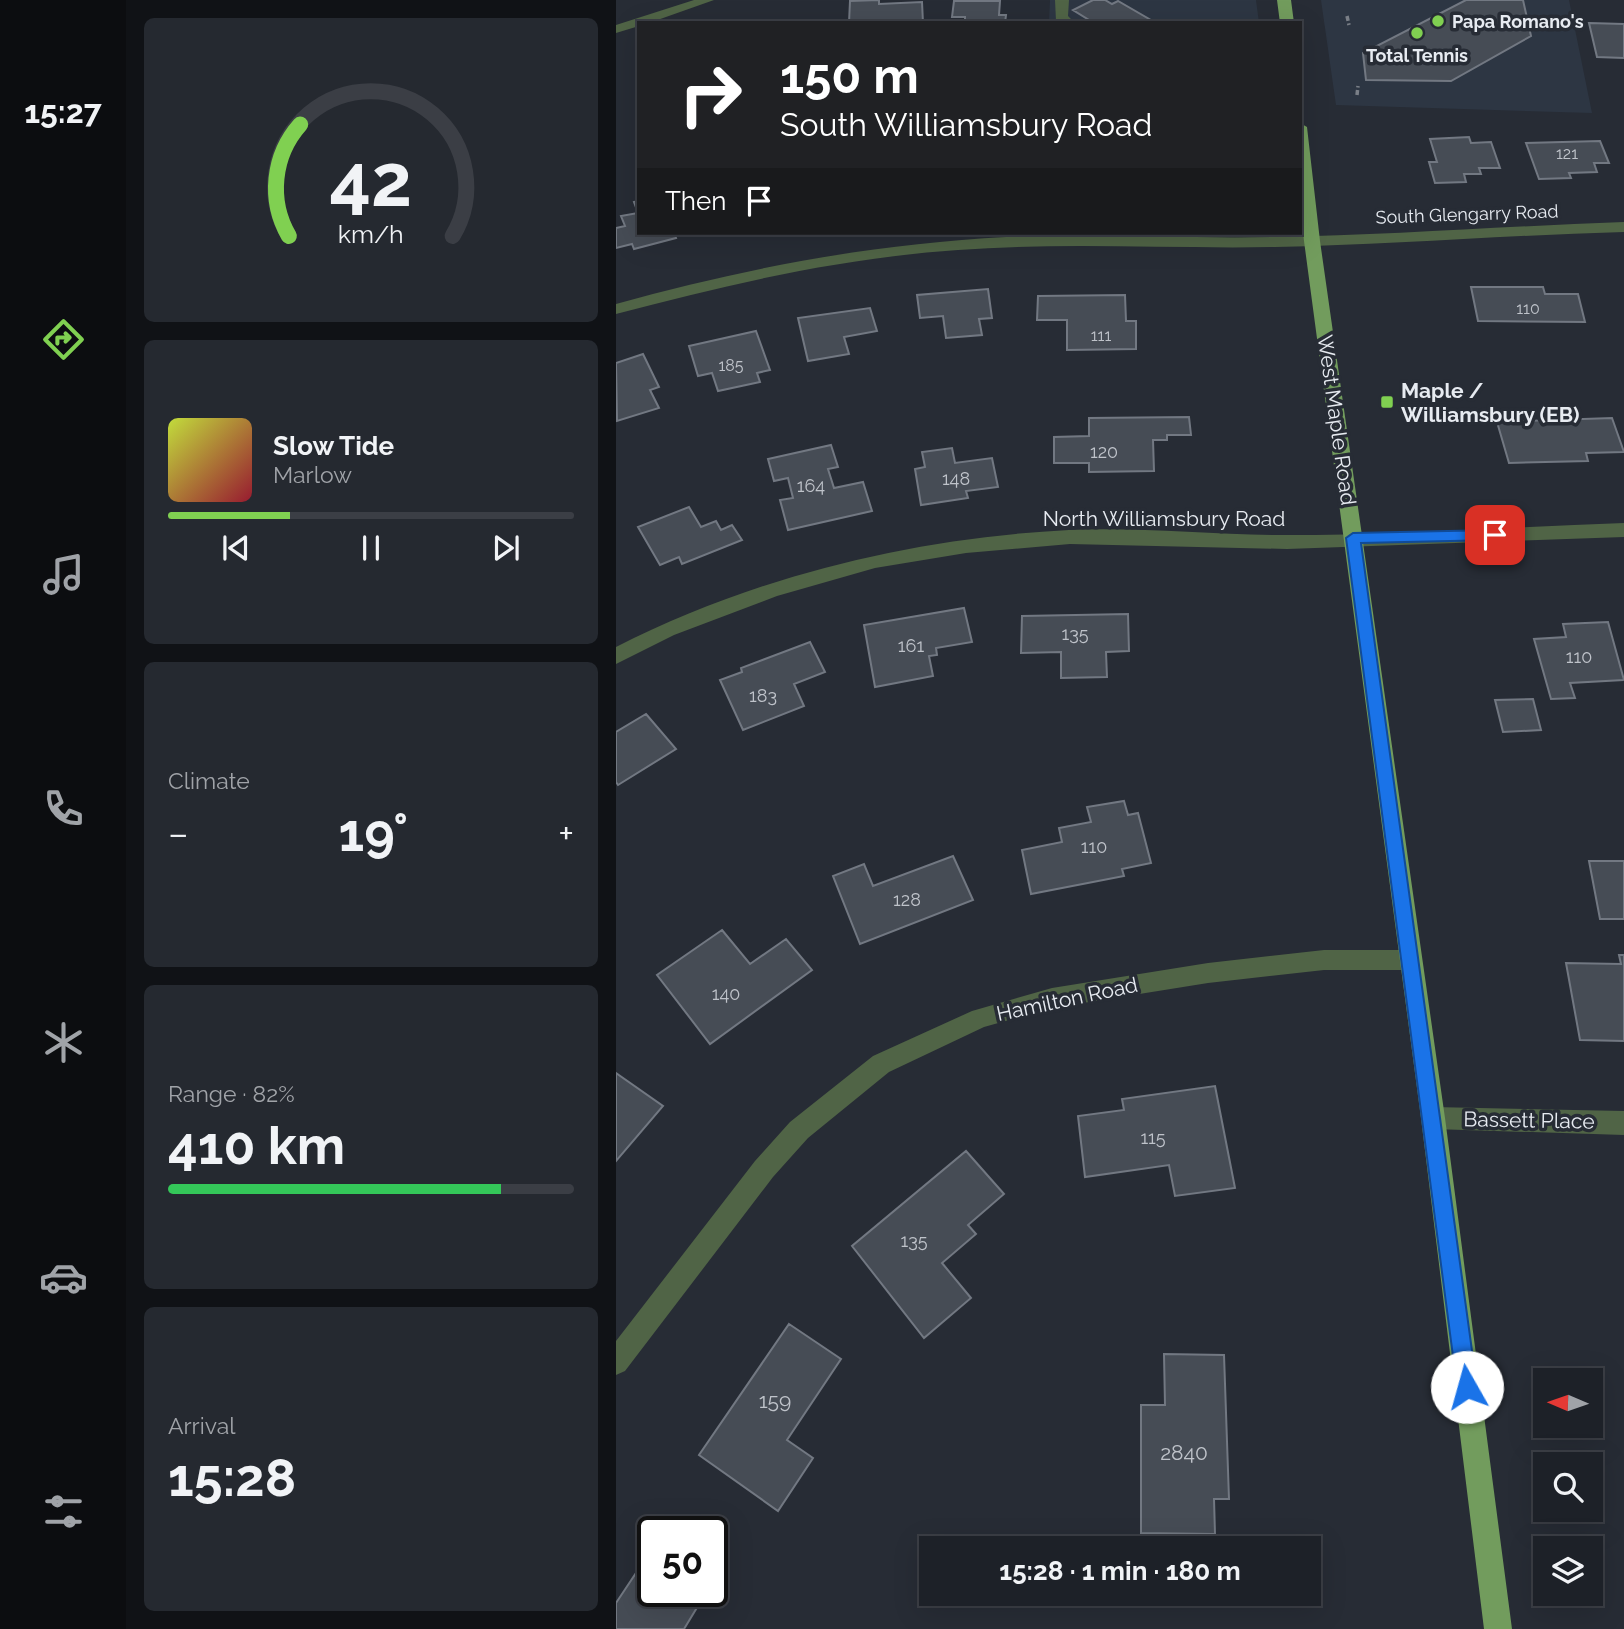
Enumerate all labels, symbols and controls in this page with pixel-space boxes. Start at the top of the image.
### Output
place label: Papa Romano's [1452,11,1584,32]
marker: Papa Romano's [1430,13,1446,29]
marker: Total Tennis [1409,25,1425,41]
place label: Total Tennis [1366,45,1468,66]
text: 150 m [780,47,919,104]
icon: right [665,49,756,140]
text: 15:27 [24,93,102,130]
text: South Williamsbury Road [780,106,1152,143]
text: 42 [330,138,412,223]
house number: 121 [1556,144,1578,163]
icon: arrive [740,182,778,220]
text: Then [665,186,726,216]
street label: South Glengarry Road [1375,200,1559,228]
text: km/h [338,219,404,249]
house number: 110 [1516,299,1540,318]
icon: directions [39,315,88,364]
house number: 111 [1091,326,1111,345]
street label: West Maple Road [1313,333,1361,507]
house number: 185 [718,356,744,375]
place label: Maple / Williamsbury (EB) [1401,378,1580,427]
marker: Maple / Williamsbury (EB) [1379,394,1395,410]
text: Slow Tide [273,431,394,461]
house number: 120 [1090,441,1118,462]
text: Marlow [273,461,352,488]
house number: 148 [942,468,970,489]
house number: 164 [797,475,825,496]
pin [1465,505,1525,565]
street label: North Williamsbury Road [1043,506,1285,531]
icon: arrive [1476,516,1514,554]
icon: previous [217,529,255,567]
icon: pause [352,529,390,567]
icon: next [487,529,525,567]
icon: music [39,550,88,599]
house number: 135 [1061,623,1089,644]
house number: 161 [898,635,924,656]
house number: 110 [1566,646,1592,667]
house number: 183 [749,685,777,706]
text: Climate [168,767,250,794]
icon: phone [39,784,88,833]
text: 19° [339,802,408,863]
text: − [168,811,188,856]
text: + [558,811,574,856]
house number: 110 [1081,836,1107,857]
house number: 128 [893,889,921,910]
street label: Hamilton Road [994,972,1140,1026]
house number: 140 [712,983,740,1004]
icon: climate [39,1018,88,1067]
text: Range · 82% [168,1080,295,1107]
street label: Bassett Place [1463,1106,1595,1134]
text: 410 km [168,1115,345,1176]
house number: 115 [1140,1127,1166,1148]
house number: 135 [900,1230,928,1251]
icon: car [39,1253,88,1302]
position arrow [1430,1350,1504,1424]
north arrow [1533,1368,1603,1438]
map controls [1533,1368,1603,1606]
house number: 159 [759,1388,791,1413]
text: Arrival [168,1412,235,1439]
house number: 2840 [1160,1440,1208,1465]
text: 15:28 [168,1447,296,1508]
button: search [1533,1452,1603,1522]
icon: filters [39,1487,88,1536]
speed limit sign: 50 [637,1516,728,1607]
button: layers [1533,1536,1603,1606]
text: 15:28 · 1 min · 180 m [999,1556,1241,1586]

